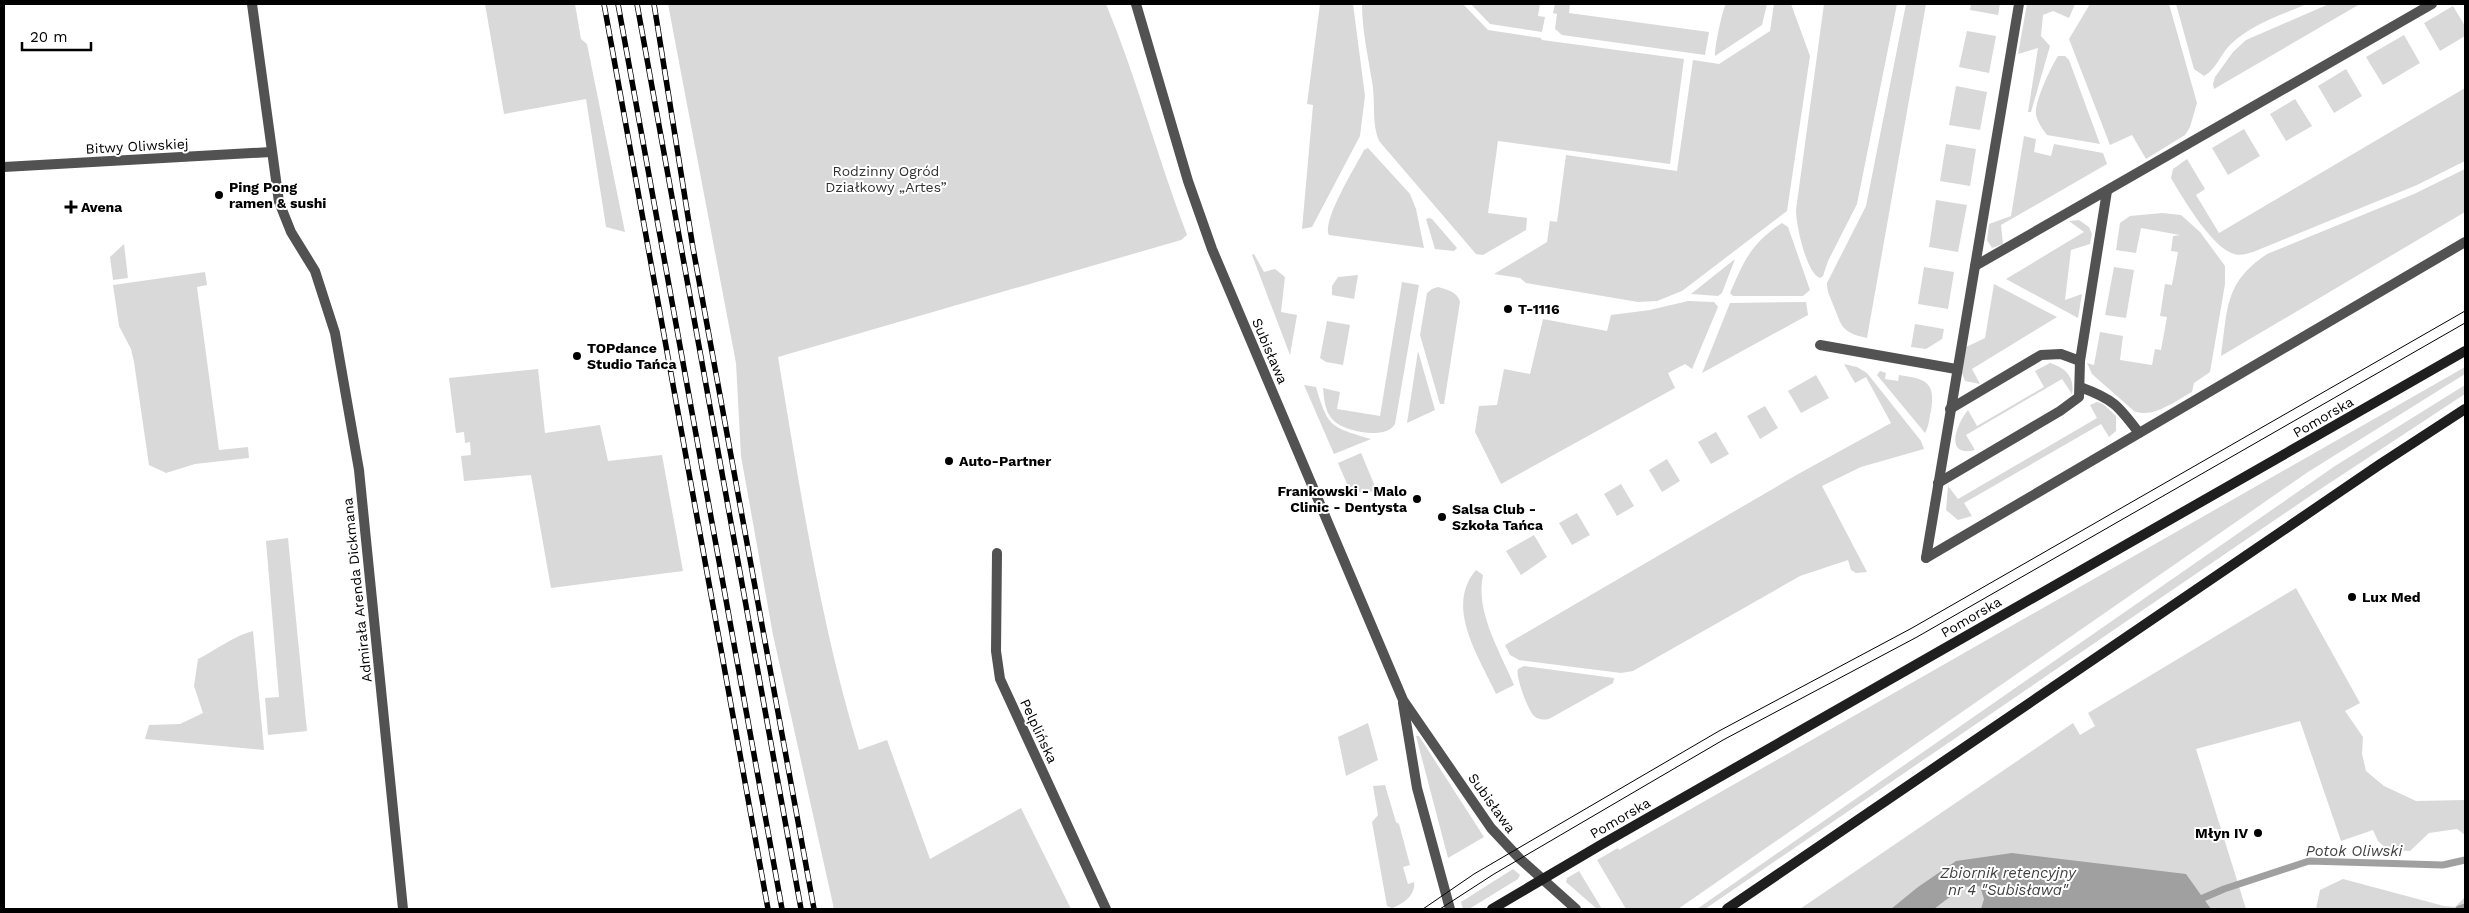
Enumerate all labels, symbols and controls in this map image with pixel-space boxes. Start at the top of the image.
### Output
scale bar [22,20,91,52]
text: 20 m [30,28,68,46]
street label: Bitwy Oliwskiej [85,135,189,157]
park label: Rodzinny Ogród Działkowy „Artes” [825,163,947,195]
place label: Ping Pong ramen & sushi [229,179,326,211]
marker: Ping Pong ramen & sushi [213,189,225,201]
place label: Avena [81,199,123,215]
marker: Avena [65,201,77,213]
place label: T-1116 [1518,301,1560,317]
marker: T-1116 [1502,303,1514,315]
street label: Subisława [1249,316,1291,386]
place label: TOPdance Studio Tańca [587,340,677,372]
marker: TOPdance Studio Tańca [571,350,583,362]
street label: Pomorska [2290,393,2356,441]
place label: Auto-Partner [959,453,1051,469]
marker: Auto-Partner [943,455,955,467]
place label: Frankowski - Malo Clinic - Dentysta [1277,483,1408,515]
marker: Frankowski - Malo Clinic - Dentysta [1411,493,1423,505]
street label: Admirała Arenda Dickmana [339,497,375,683]
place label: Salsa Club - Szkoła Tańca [1452,501,1544,533]
marker: Salsa Club - Szkoła Tańca [1436,511,1448,523]
place label: Lux Med [2362,589,2421,605]
marker: Lux Med [2346,591,2358,603]
street label: Pomorska [1938,593,2004,641]
street label: Pelplińska [1017,696,1061,766]
street label: Subisława [1465,770,1519,836]
street label: Pomorska [1587,794,1653,842]
place label: Młyn IV [2195,825,2248,841]
marker: Młyn IV [2252,827,2264,839]
water label: Potok Oliwski [2306,842,2403,860]
water label: Zbiornik retencyjny nr 4 "Subisława" [1939,864,2077,899]

